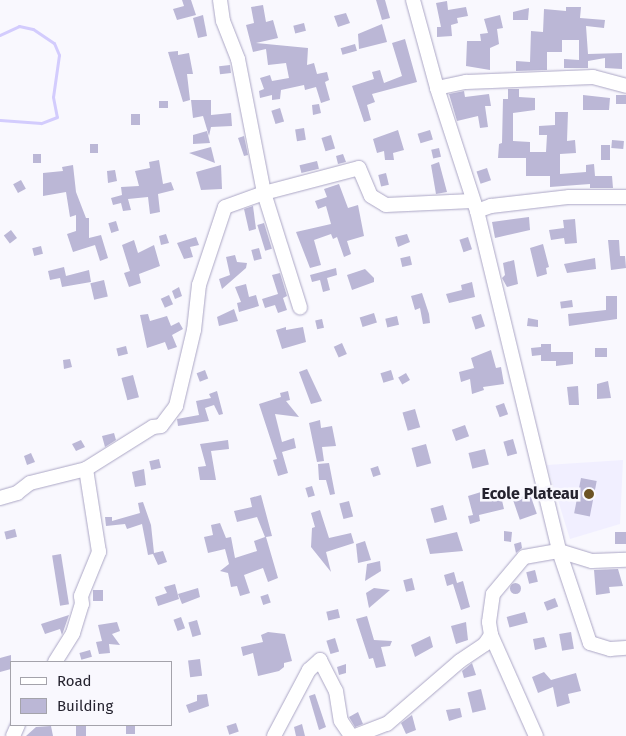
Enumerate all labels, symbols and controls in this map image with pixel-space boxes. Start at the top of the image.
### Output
place label: Ecole Plateau [482,484,579,504]
marker: Ecole Plateau [583,488,595,500]
legend [10,661,172,726]
text: Road [57,672,92,690]
text: Building [57,697,113,715]

